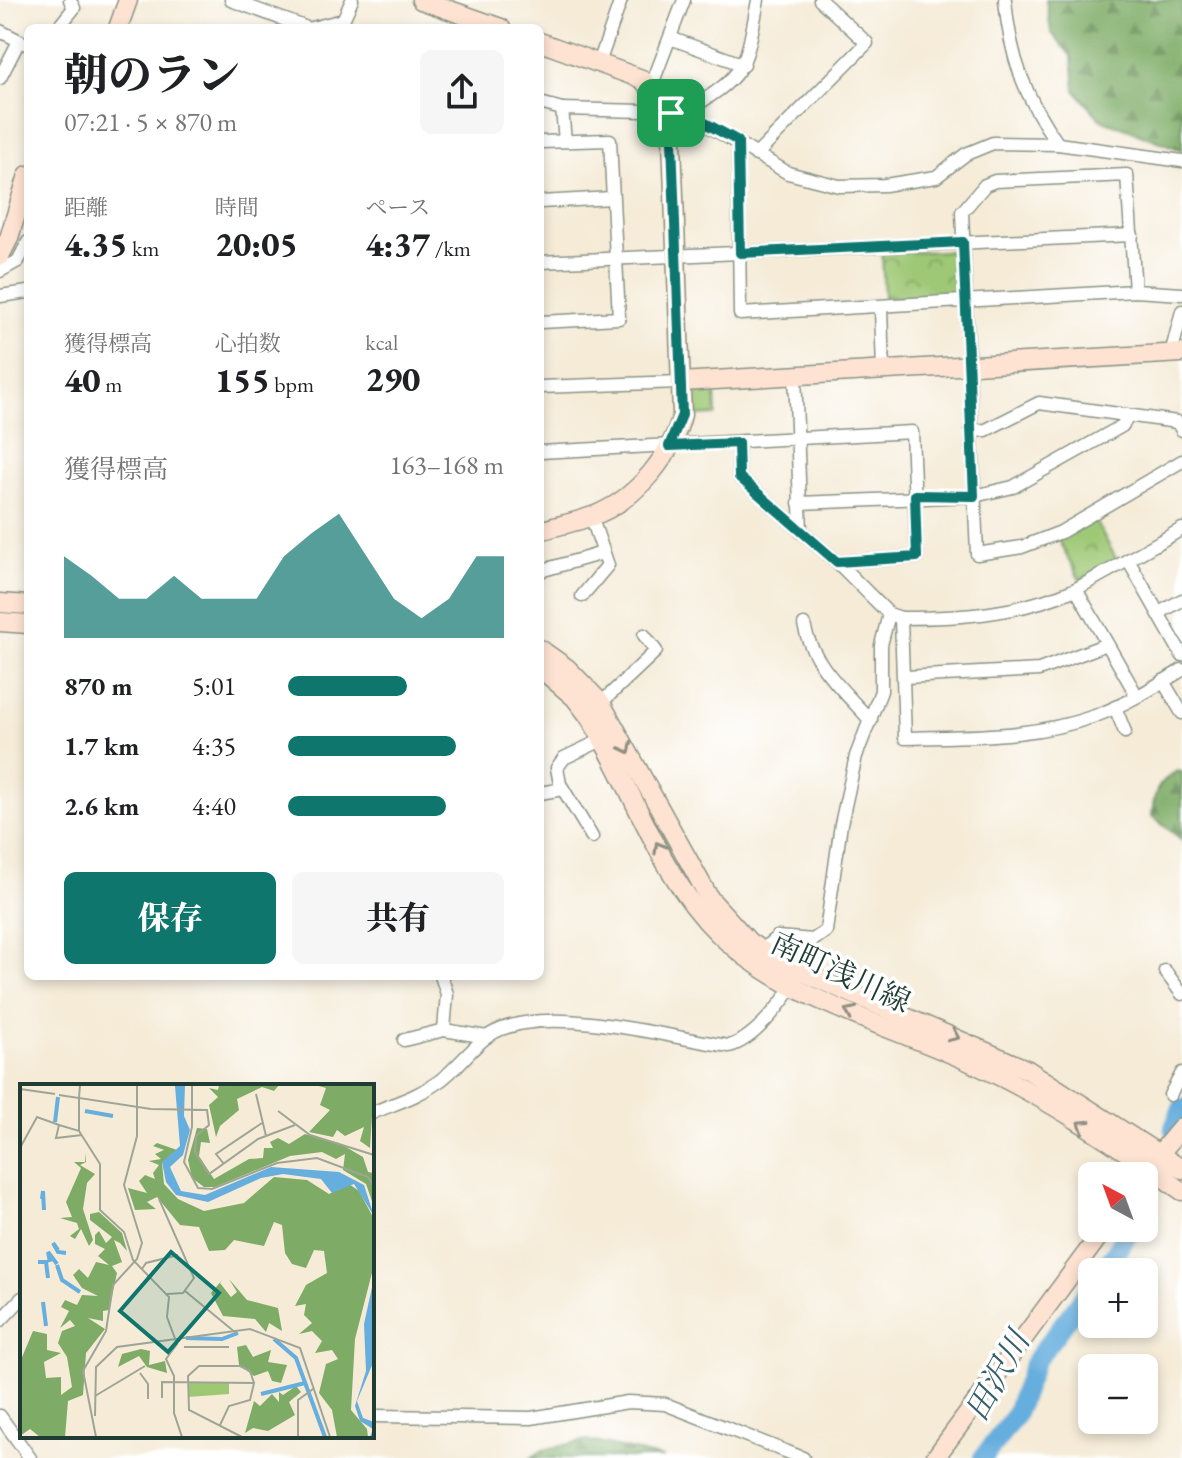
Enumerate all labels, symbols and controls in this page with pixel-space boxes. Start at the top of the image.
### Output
text: 朝のラン [64,46,240,103]
button: share [420,50,504,134]
pin [637,79,705,147]
icon: arrive [649,91,693,135]
text: 07:21 · 5 × 870 m [64,105,237,139]
text: 距離 [64,193,108,222]
text: 時間 [215,193,259,222]
text: ペース [365,193,430,222]
text: 4.35 [64,222,128,266]
text: 20:05 [215,222,298,266]
text: 4:37 [365,222,430,266]
text: km [128,234,159,263]
text: /km [430,234,471,263]
text: kcal [365,328,398,357]
text: 獲得標高 [64,329,152,358]
text: 心拍数 [215,329,281,358]
text: 290 [365,357,420,401]
text: 40 [64,358,101,402]
text: 155 [215,358,270,402]
text: m [101,370,122,399]
text: bpm [270,370,314,399]
text: 163–168 m [389,448,504,482]
text: 獲得標高 [64,452,168,486]
text: 870 m [64,669,132,703]
text: 5:01 [192,669,236,703]
text: 1.7 km [64,729,139,763]
text: 4:35 [192,729,236,763]
one-way arrow [618,739,633,754]
text: 2.6 km [64,789,139,823]
text: 4:40 [192,789,236,823]
one-way arrow [653,841,669,856]
button: 保存 [64,872,276,964]
button: 共有 [292,872,504,964]
street label: 南町浅川線 [765,923,917,1021]
one-way arrow [844,1005,858,1021]
one-way arrow [945,1026,960,1042]
inset map [20,1084,374,1438]
one-way arrow [1077,1120,1092,1135]
north arrow [1078,1162,1158,1242]
map controls [1078,1162,1158,1434]
button: + [1078,1258,1158,1338]
water label: 田沢川 [955,1321,1040,1428]
button: − [1078,1354,1158,1434]

